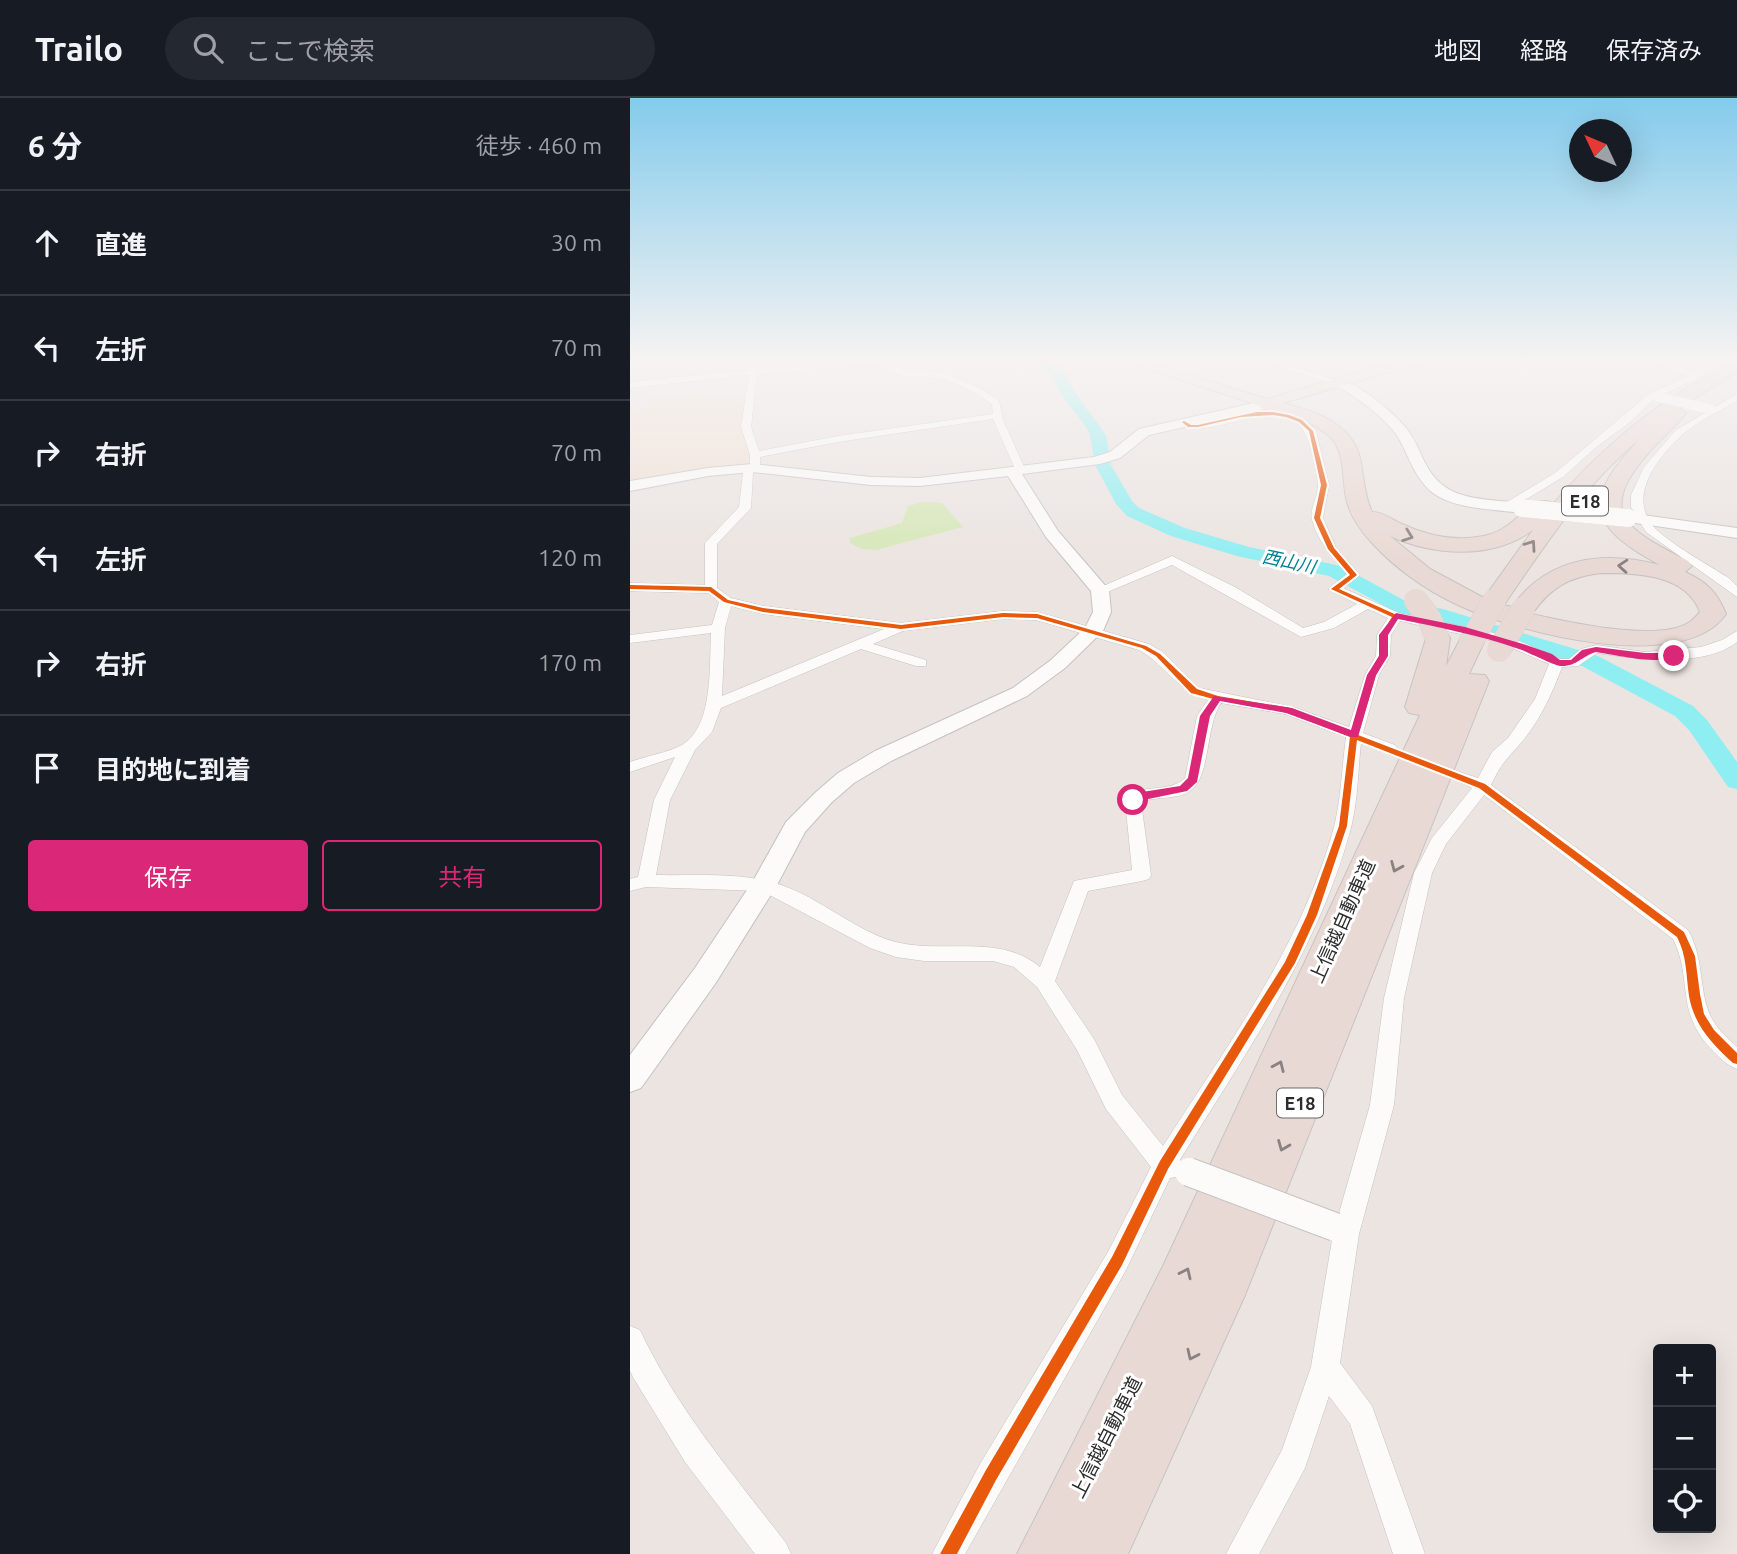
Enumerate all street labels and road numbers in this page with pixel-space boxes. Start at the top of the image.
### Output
road number: E18 [1562,486,1608,516]
street label: 上信越自動車道 [1305,856,1379,986]
road number: E18 [1277,1088,1323,1118]
street label: 上信越自動車道 [1066,1373,1146,1501]

